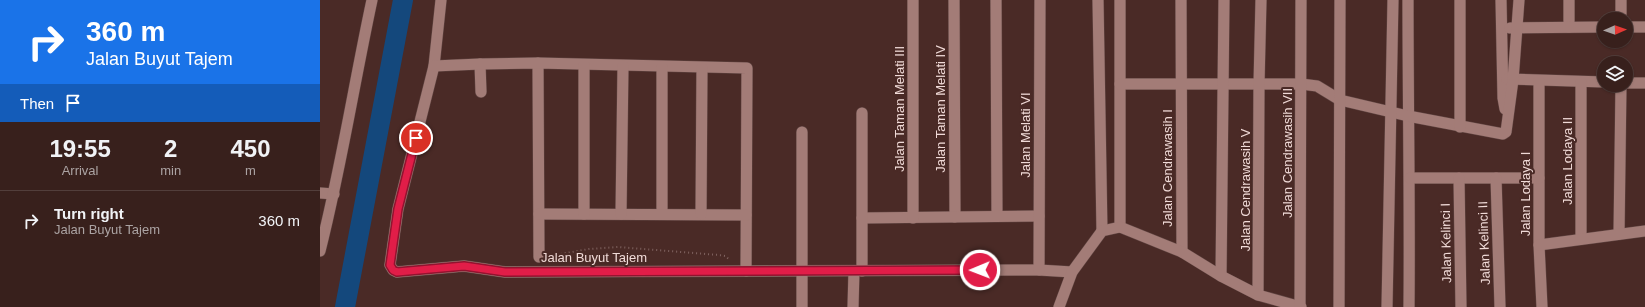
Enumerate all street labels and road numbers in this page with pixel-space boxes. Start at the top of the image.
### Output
street label: Jalan Taman Melati IV [933,45,948,173]
street label: Jalan Taman Melati III [892,46,907,172]
street label: Jalan Cendrawasih VII [1280,88,1295,218]
street label: Jalan Melati VI [1018,92,1033,178]
street label: Jalan Cendrawasih I [1160,109,1175,227]
street label: Jalan Lodaya II [1560,117,1575,205]
street label: Jalan Cendrawasih V [1238,128,1253,251]
street label: Jalan Lodaya I [1518,152,1533,236]
street label: Jalan Kelinci II [1475,201,1493,285]
street label: Jalan Kelinci I [1438,203,1454,283]
street label: Jalan Buyut Tajem [541,250,647,265]

